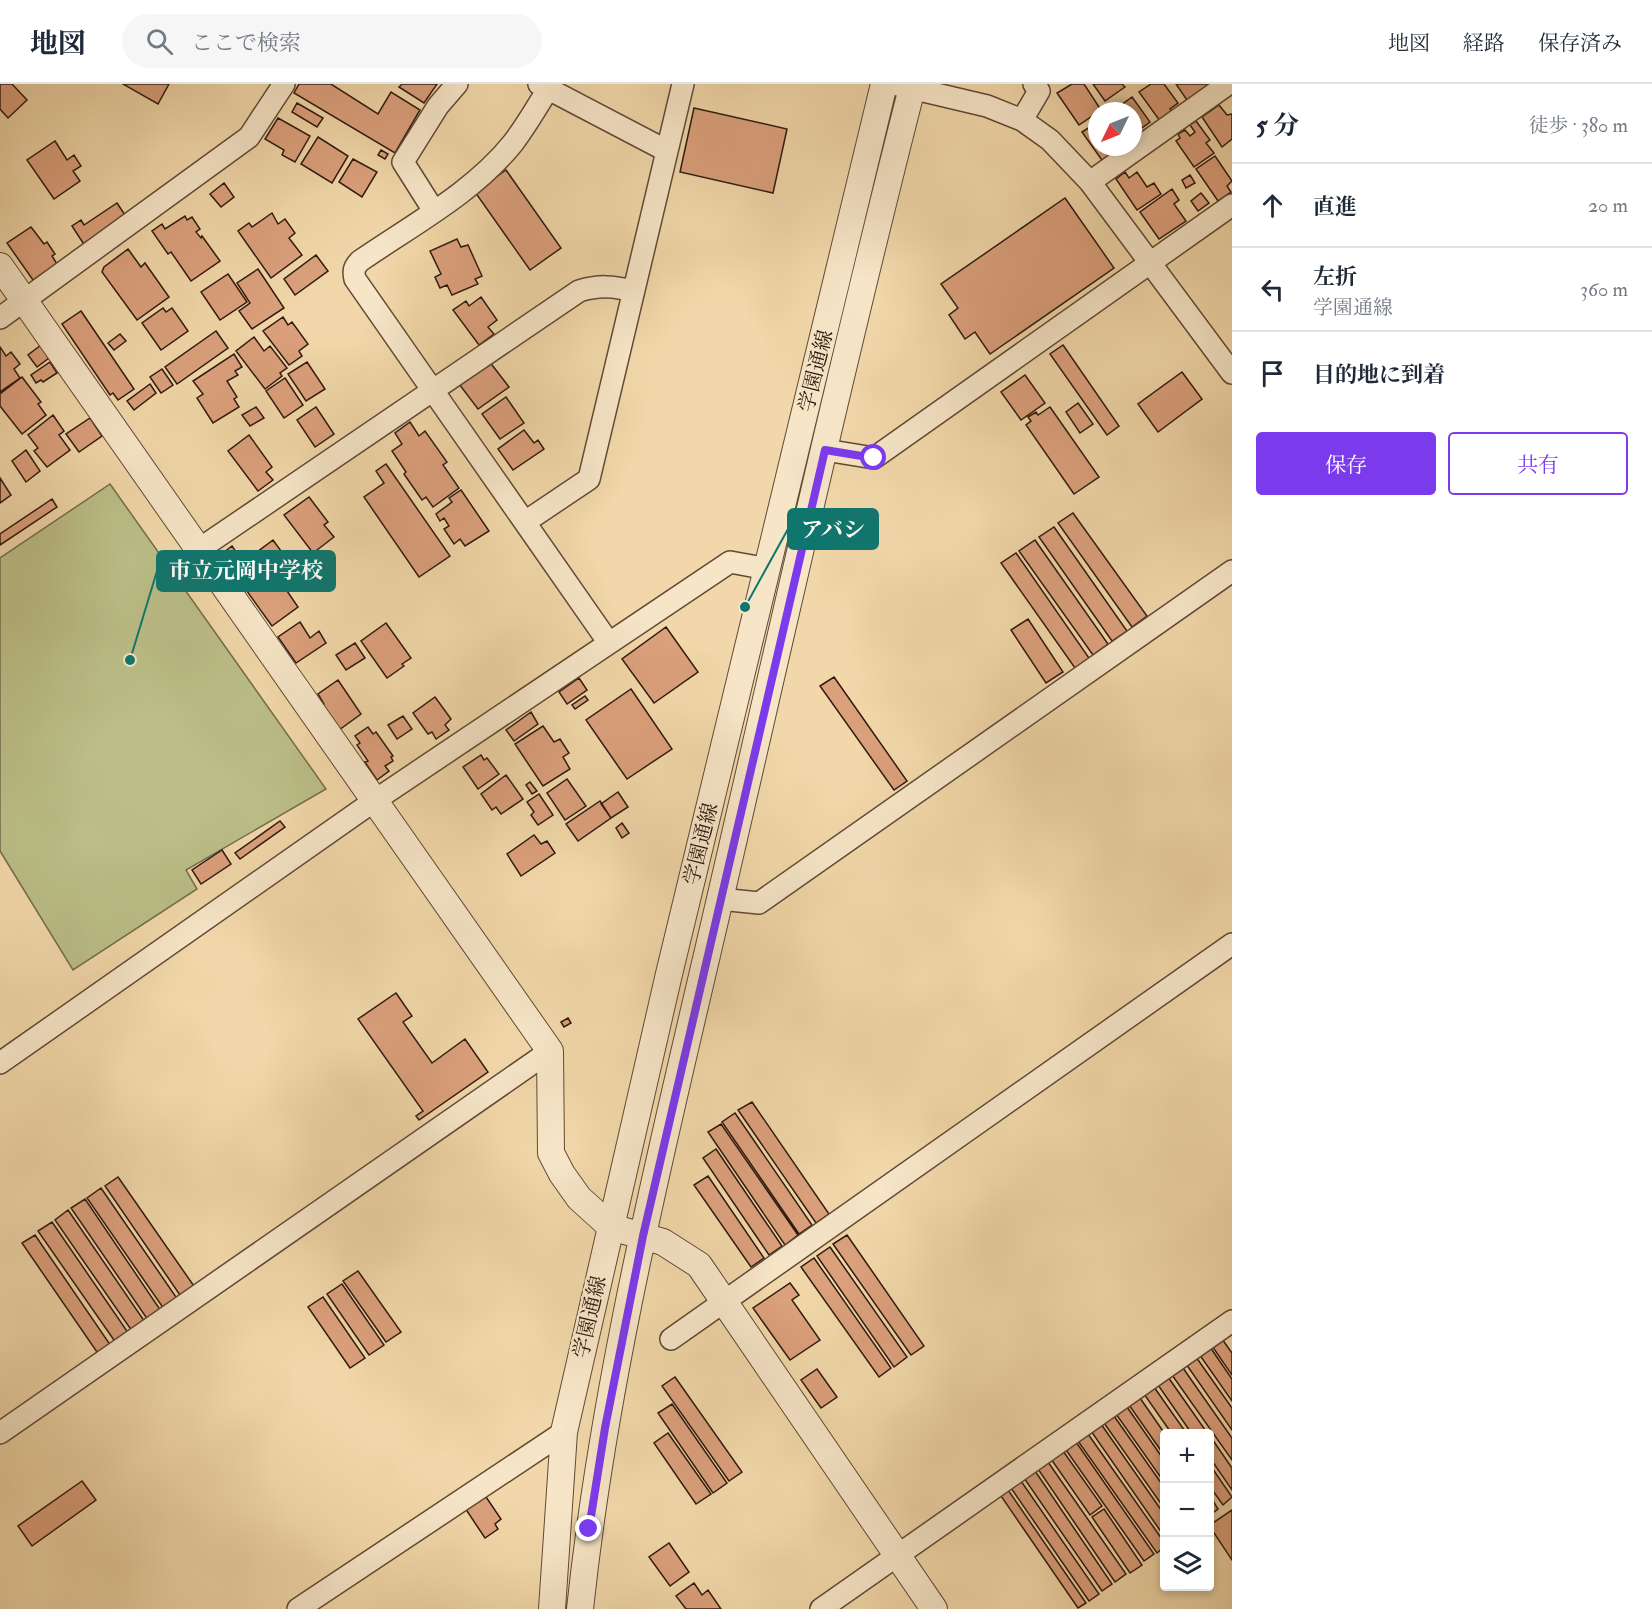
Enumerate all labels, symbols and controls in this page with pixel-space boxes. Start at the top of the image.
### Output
search box [122,14,542,68]
icon: search [143,25,176,58]
text: 地図 [30,27,86,62]
text: ここで検索 [191,29,301,57]
text: 地図 [1388,30,1430,57]
text: 経路 [1463,30,1505,57]
text: 保存済み [1538,30,1622,57]
north arrow [1088,102,1142,156]
text: 5 分 [1256,110,1299,142]
text: 徒歩 · 380 m [1529,113,1628,138]
icon: ahead [1256,189,1289,222]
text: 直進 [1313,193,1357,221]
text: 20 m [1588,193,1628,218]
text: 左折 [1313,263,1357,291]
icon: left [1256,273,1289,306]
text: 360 m [1580,277,1628,302]
text: 学園通線 [1313,295,1393,320]
street label: 学園通線 [793,327,839,415]
icon: arrive [1256,357,1289,390]
text: 目的地に到着 [1313,361,1445,389]
button: 保存 [1256,432,1436,495]
button: 共有 [1448,432,1628,495]
route start [860,444,886,470]
callout: アバシ [788,509,878,549]
text: アバシ [801,516,865,544]
callout: 市立元岡中学校 [157,551,335,591]
text: 市立元岡中学校 [169,557,323,585]
street label: 学園通線 [678,800,724,888]
street label: 学園通線 [567,1273,613,1361]
map controls [1160,1429,1214,1591]
button: + [1160,1429,1214,1483]
button: − [1160,1483,1214,1537]
route end [575,1515,601,1541]
button: layers [1160,1537,1214,1591]

